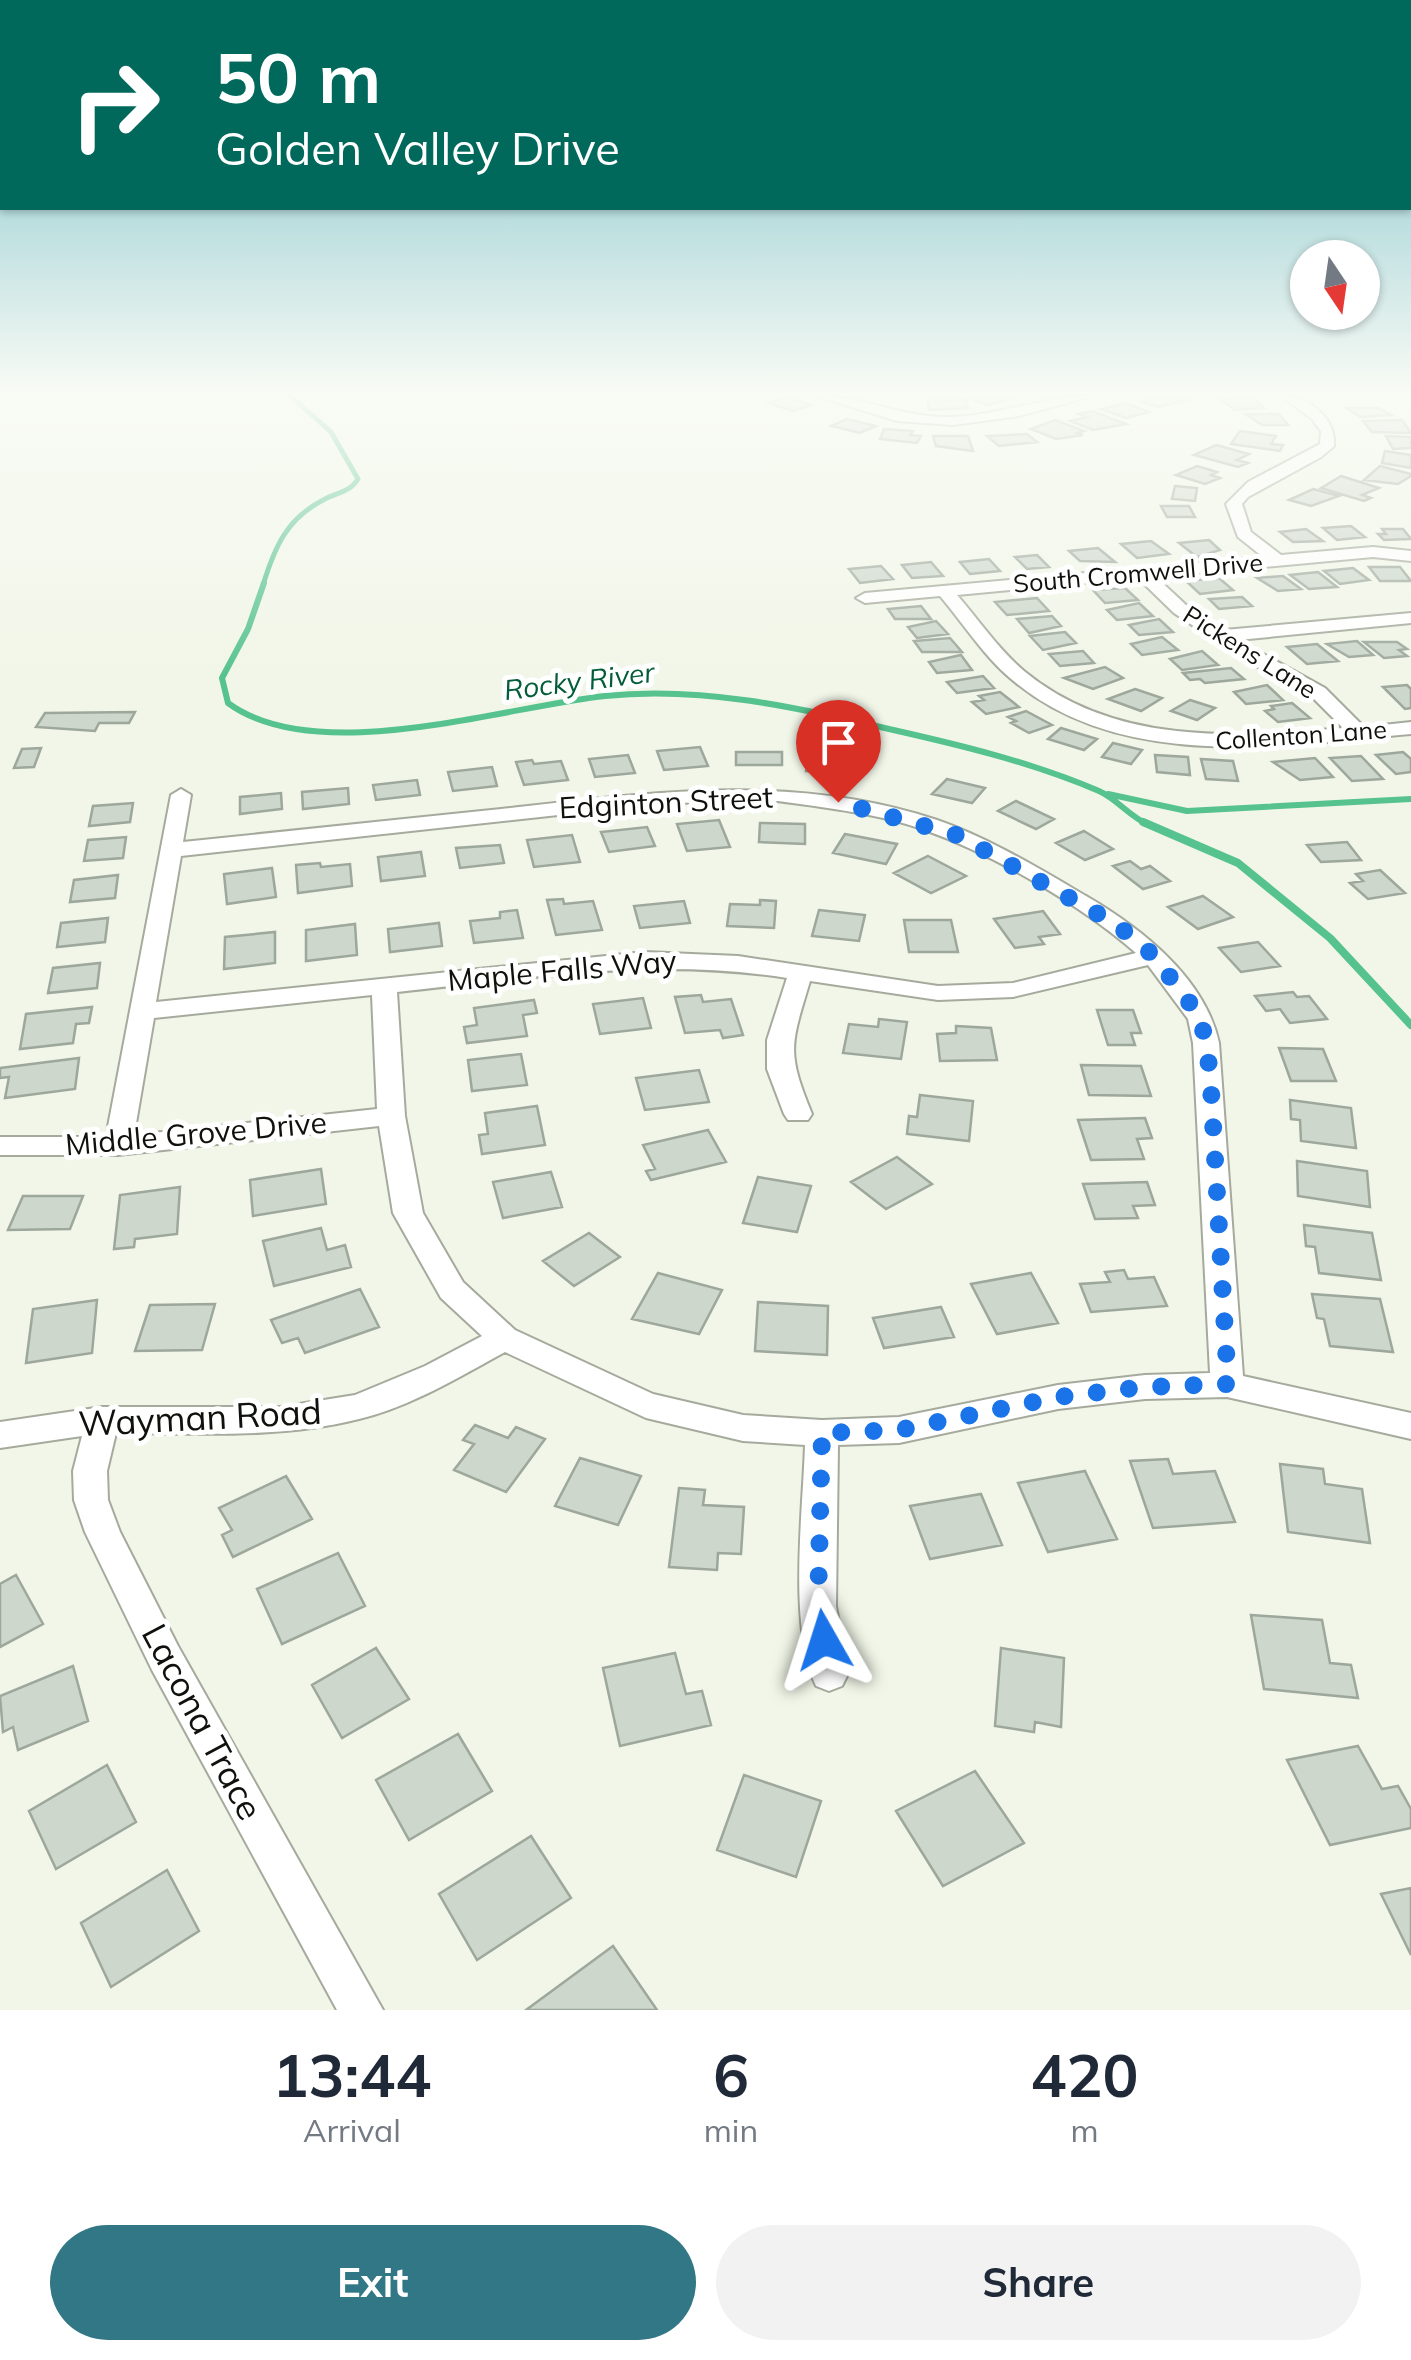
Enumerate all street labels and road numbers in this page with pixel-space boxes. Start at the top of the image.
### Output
street label: South Cromwell Drive [1012,546,1264,599]
street label: Pickens Lane [1178,598,1323,705]
street label: Collenton Lane [1214,713,1388,756]
street label: Edginton Street [558,777,774,827]
street label: Maple Falls Way [446,941,678,999]
street label: Middle Grove Drive [64,1103,328,1163]
street label: Wayman Road [77,1389,323,1445]
street label: Lacona Trace [133,1616,273,1827]

